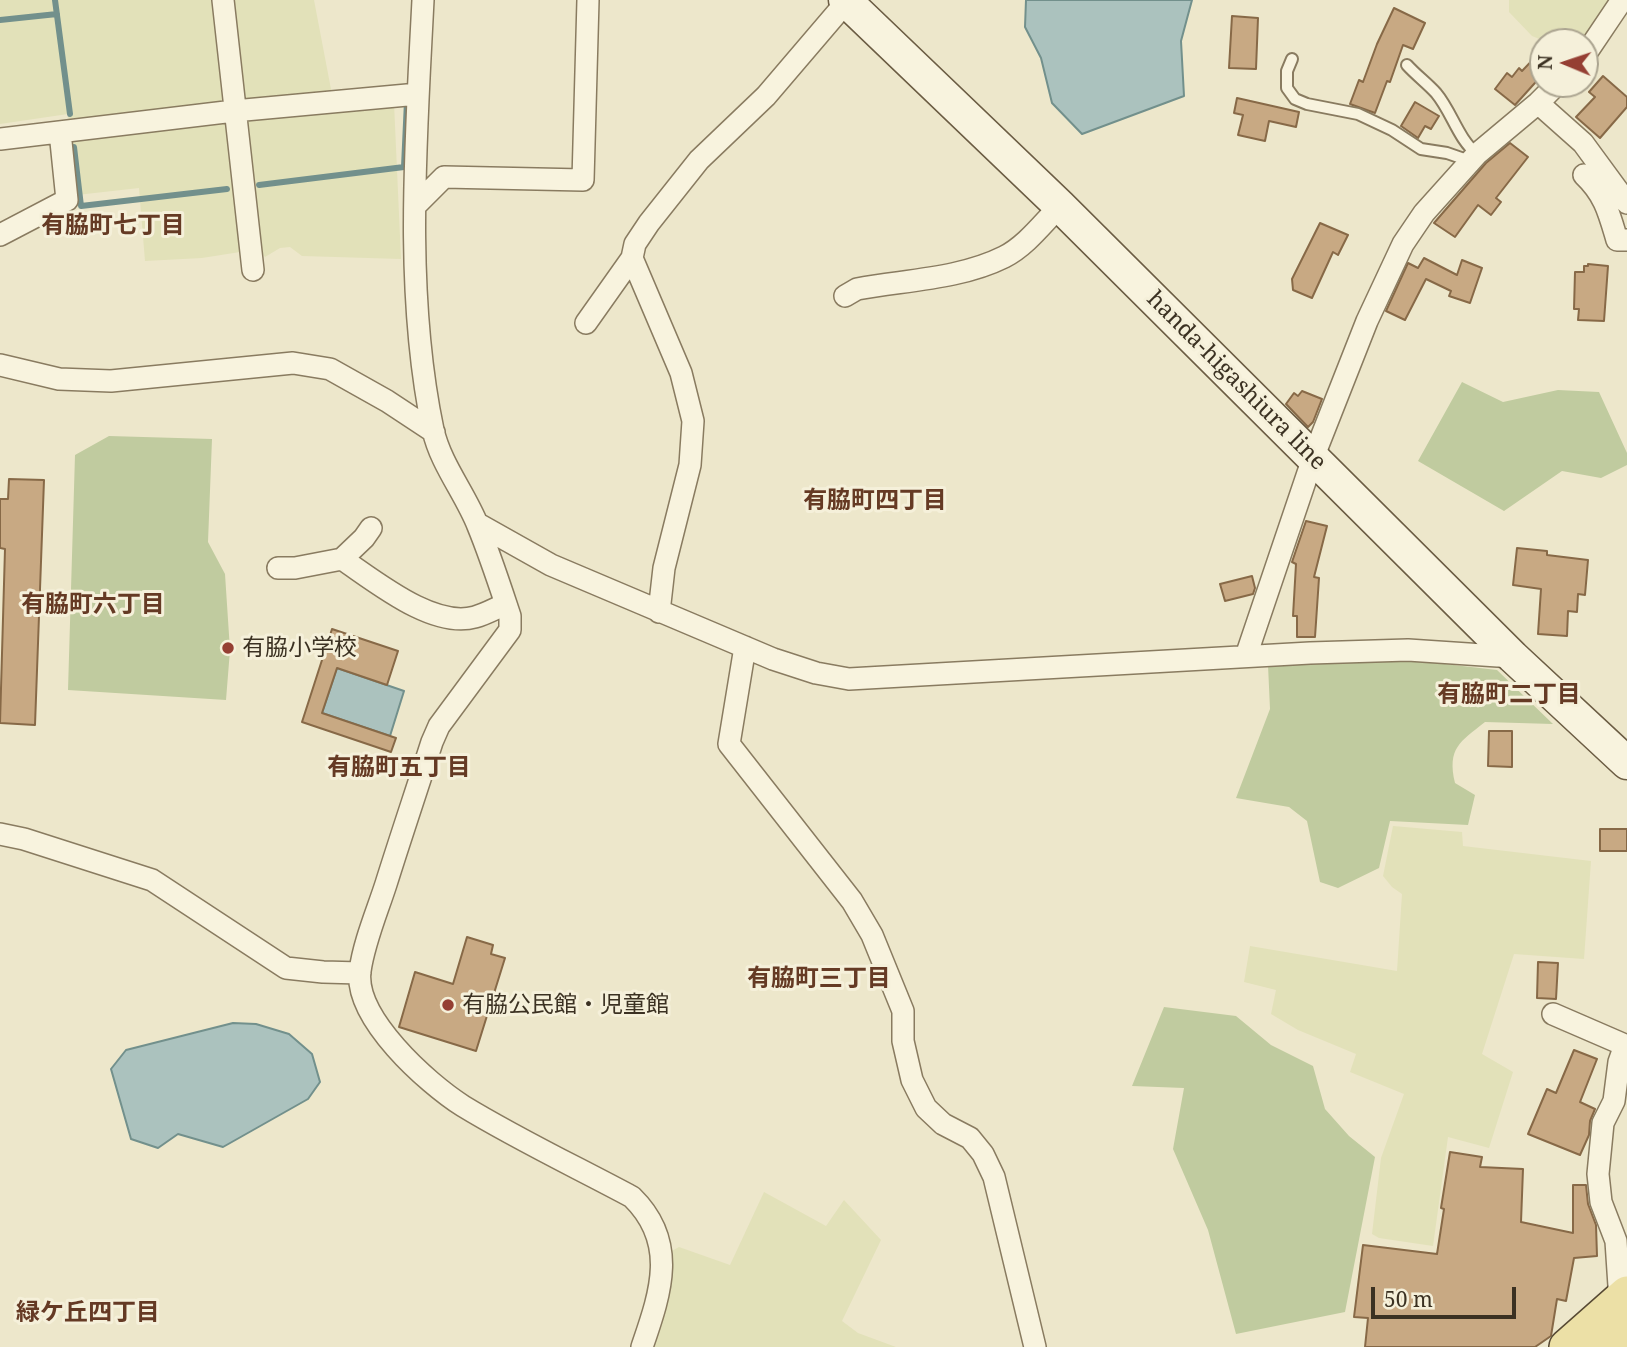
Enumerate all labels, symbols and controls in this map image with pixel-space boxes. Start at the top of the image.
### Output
north arrow [1529,28,1599,98]
text: N [1532,54,1558,70]
district label: 有脇町七丁目 [41,212,185,240]
street label: handa-higashiura line [1141,286,1331,476]
district label: 有脇町四丁目 [803,487,947,515]
district label: 有脇町六丁目 [21,591,165,619]
place label: 有脇小学校 [242,634,357,662]
marker: 有脇小学校 [220,640,236,656]
district label: 有脇町二丁目 [1437,681,1581,709]
district label: 有脇町五丁目 [327,754,471,782]
district label: 有脇町三丁目 [747,965,891,993]
place label: 有脇公民館・児童館 [462,991,669,1019]
marker: 有脇公民館・児童館 [440,997,456,1013]
scale bar [1375,1274,1520,1318]
text: 50 m [1384,1285,1433,1313]
district label: 緑ケ丘四丁目 [16,1299,160,1327]

